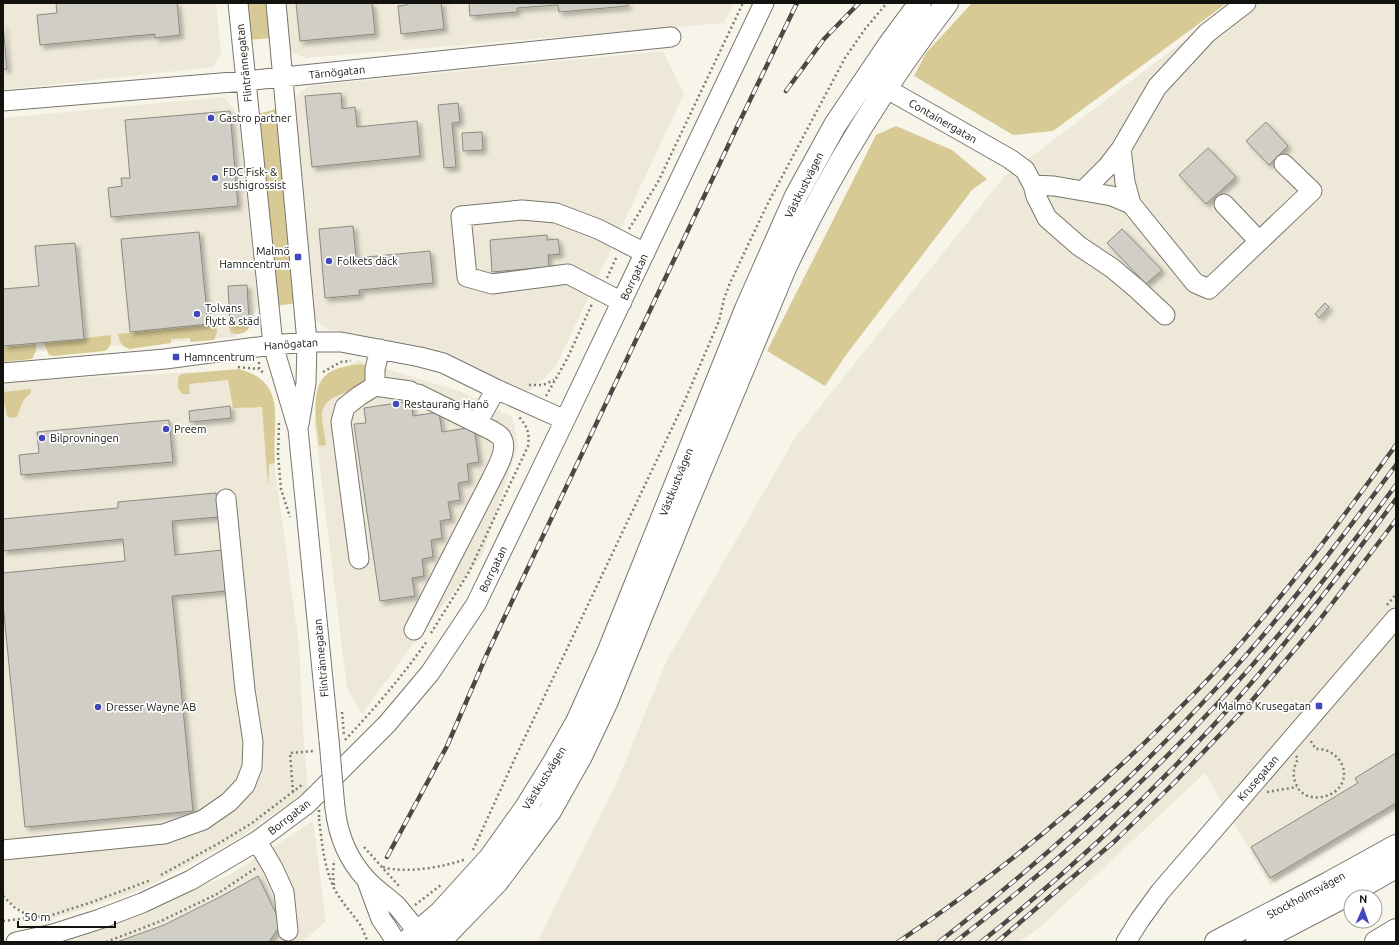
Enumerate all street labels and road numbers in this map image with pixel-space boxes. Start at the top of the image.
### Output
street label: Flintrännegatan [234,23,254,103]
street label: Tärnögatan [308,63,366,81]
street label: Containergatan [907,97,979,145]
street label: Västkustvägen [782,150,826,220]
street label: Borrgatan [618,252,650,302]
street label: Hanögatan [264,336,318,352]
street label: Västkustvägen [657,446,695,518]
street label: Borrgatan [477,544,509,594]
street label: Flintrännegatan [312,618,330,698]
street label: Västkustvägen [520,744,568,812]
street label: Krusegatan [1235,753,1281,803]
street label: Borrgatan [266,797,312,837]
street label: Stockholmsvägen [1265,869,1347,921]

